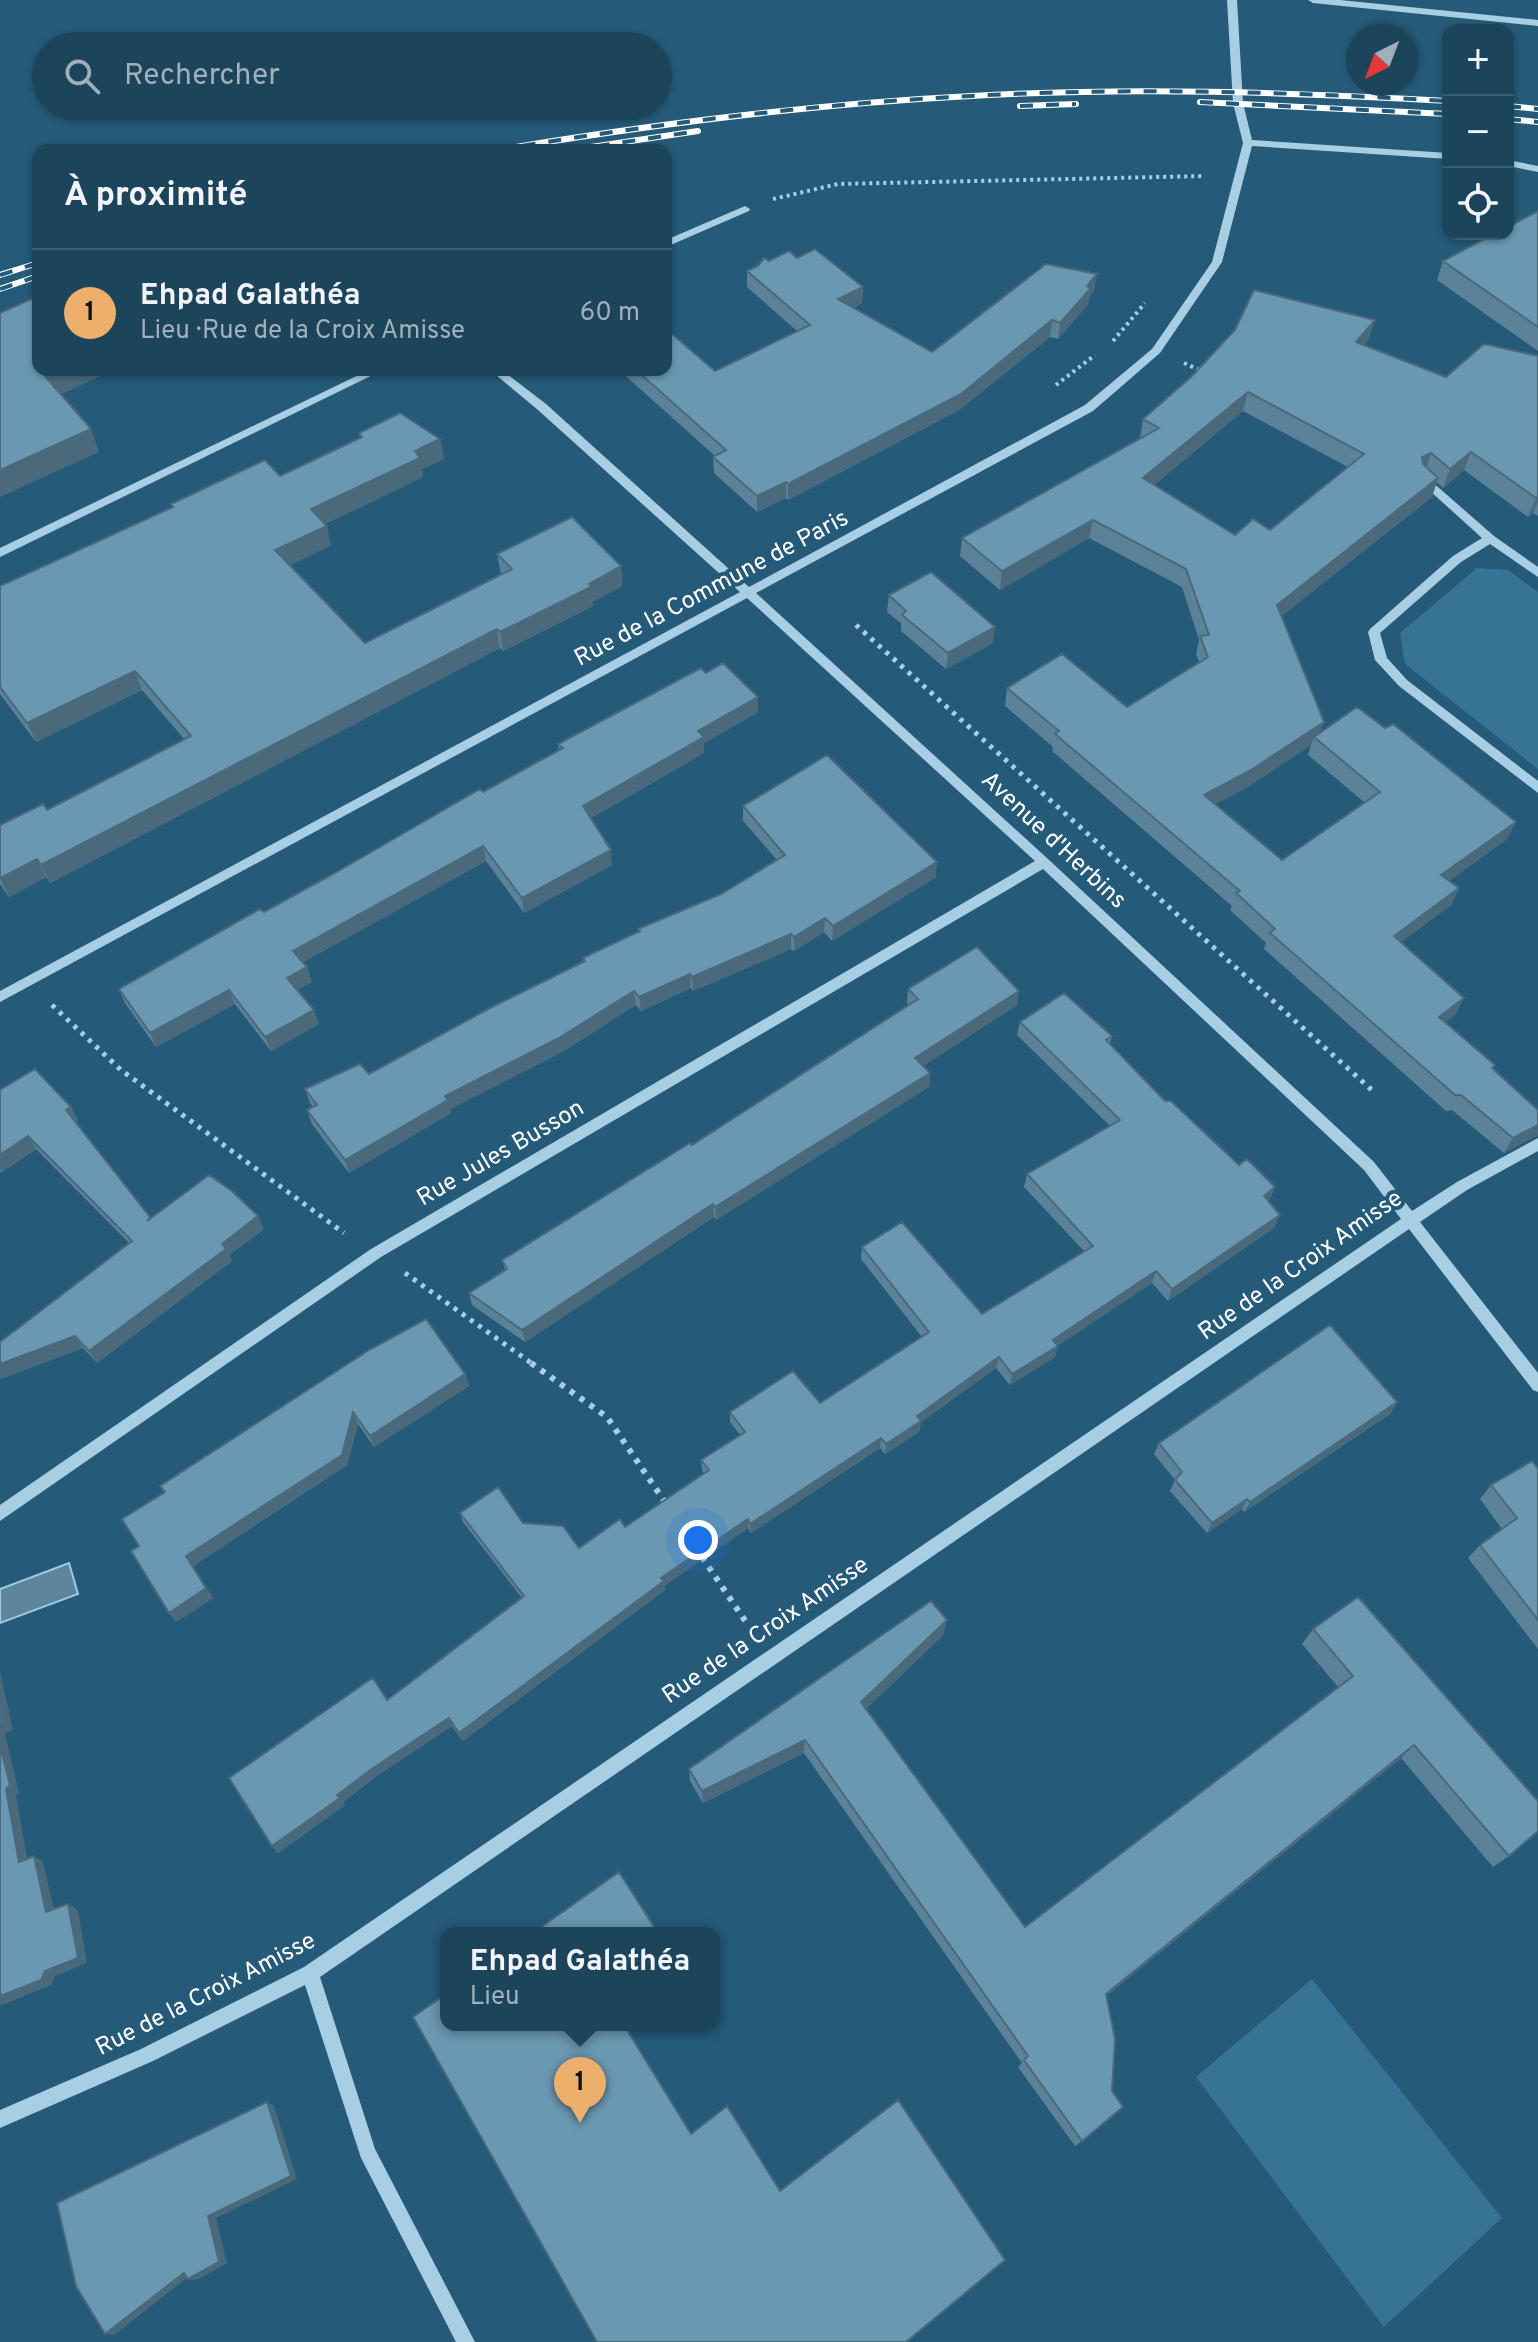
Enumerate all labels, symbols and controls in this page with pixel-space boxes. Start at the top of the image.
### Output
north arrow [1346,24,1418,96]
map controls [1442,24,1514,240]
button: + [1442,24,1514,96]
search box [32,32,672,120]
icon: search [60,54,104,98]
text: Rechercher [124,58,280,95]
button: − [1442,96,1514,168]
button: locate [1442,168,1514,240]
text: À proximité [64,175,247,218]
text: Ehpad Galathéa [140,278,360,315]
text: 1 [85,297,95,330]
text: 60 m [580,297,640,330]
text: Lieu · Rue de la Croix Amisse [140,315,465,348]
street label: Rue de la Commune de Paris [570,504,854,674]
street label: Avenue d'Herbins [974,766,1132,916]
street label: Rue Jules Busson [412,1094,590,1214]
street label: Rue de la Croix Amisse [1193,1184,1409,1348]
your location [678,1520,718,1560]
street label: Rue de la Croix Amisse [657,1551,875,1711]
street label: Rue de la Croix Amisse [91,1926,321,2064]
popup [440,1927,720,2031]
text: Ehpad Galathéa [470,1944,690,1981]
text: Lieu [470,1981,520,2014]
pin: 1 [554,2057,606,2123]

